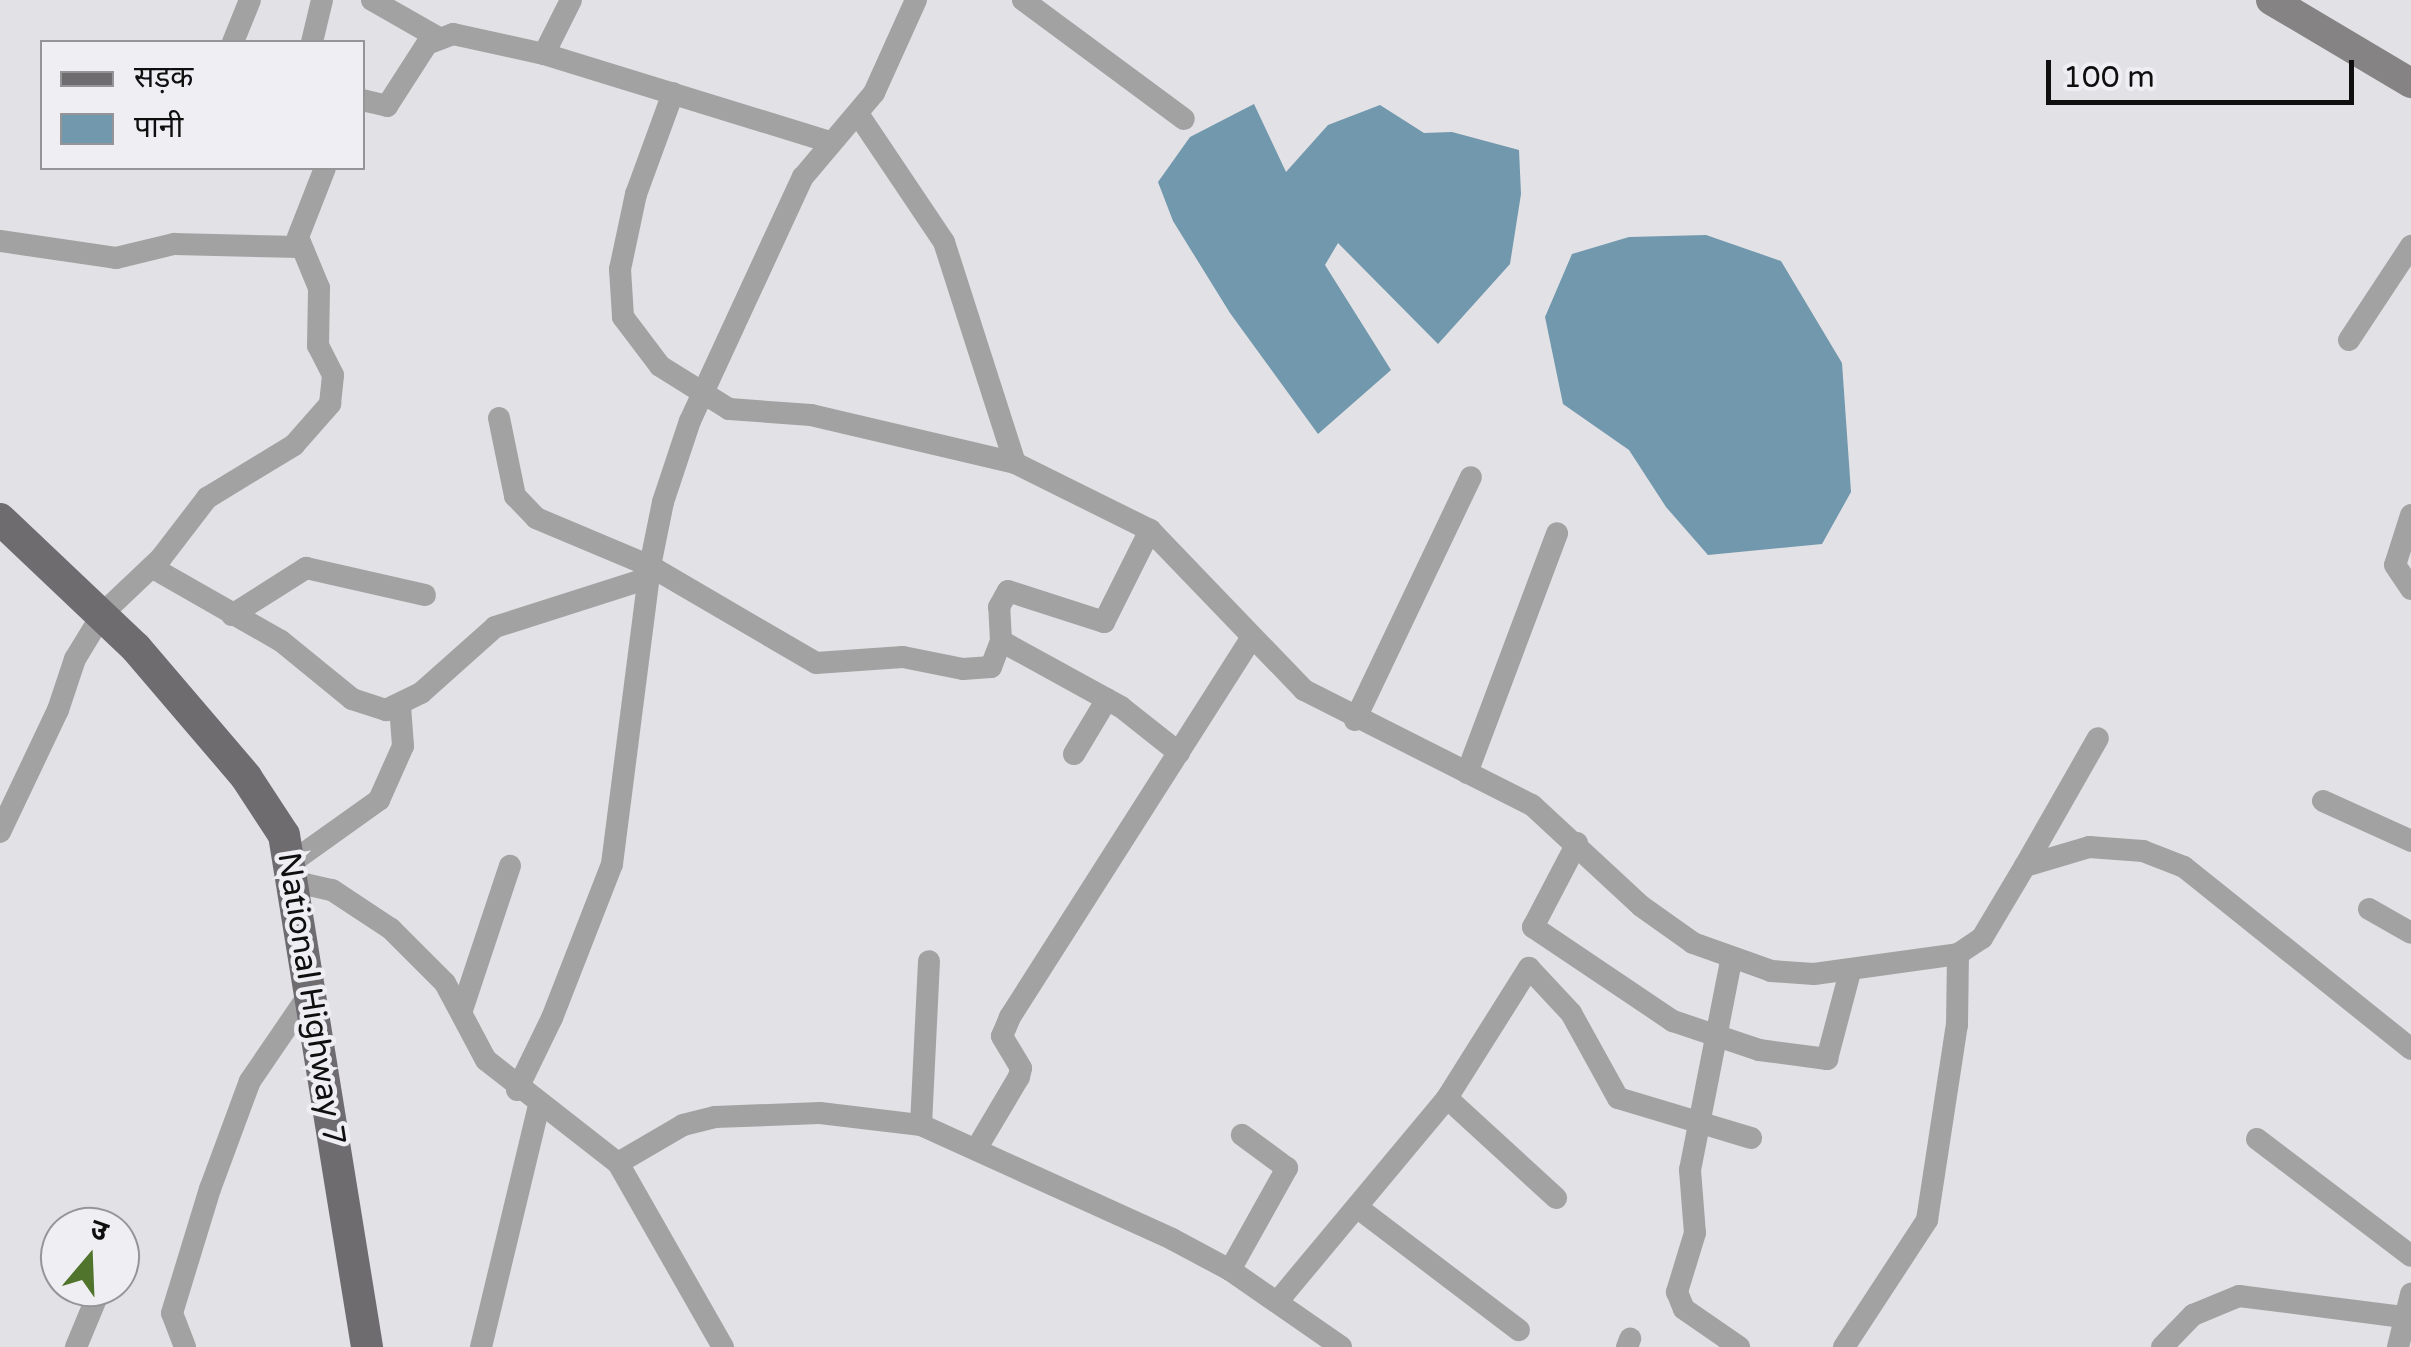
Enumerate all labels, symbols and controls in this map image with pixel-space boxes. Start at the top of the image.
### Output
legend [40,40,365,170]
scale bar [2051,40,2358,102]
text: सड़क [134,59,193,96]
text: 100 m [2063,59,2155,96]
text: पानी [134,109,183,146]
street label: National Highway 7 [269,850,353,1148]
north arrow [40,1207,140,1307]
text: उ [86,1212,112,1249]

